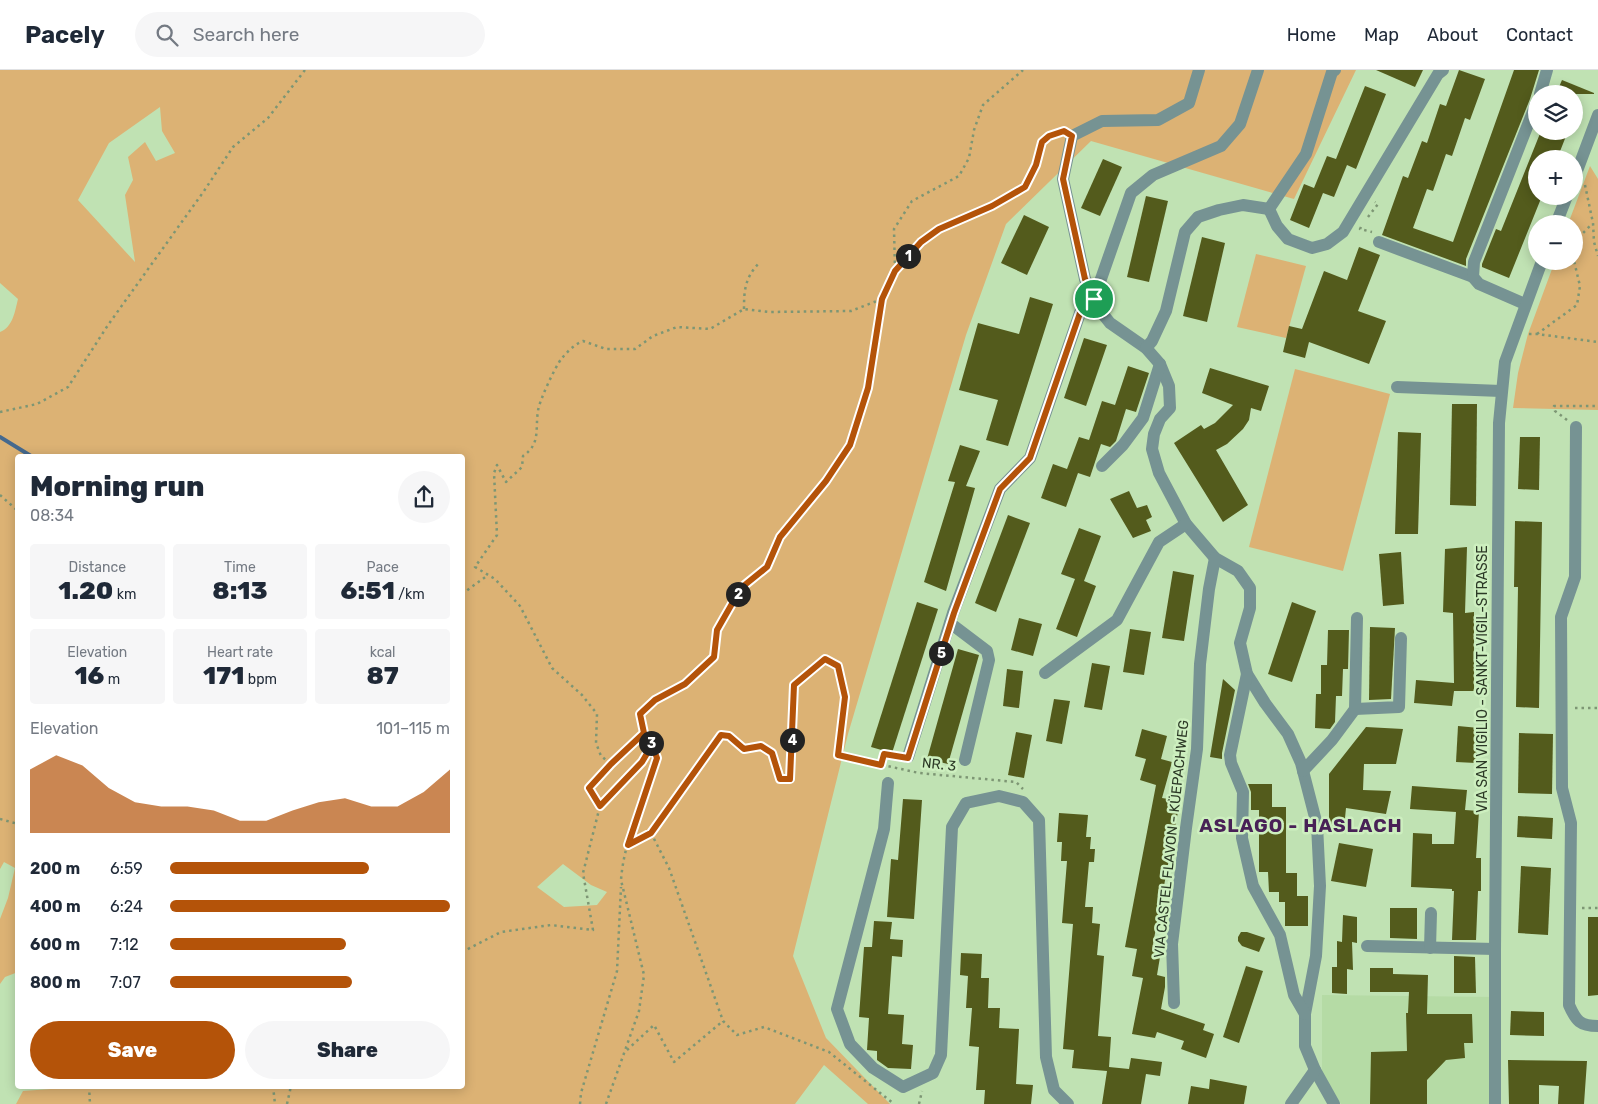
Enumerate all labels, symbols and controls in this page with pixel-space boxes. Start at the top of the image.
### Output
search box [135,12,485,57]
text: Pacely [25,21,105,49]
icon: search [153,21,181,49]
text: Search here [193,23,299,46]
text: Home [1287,24,1336,46]
text: Map [1364,24,1399,46]
text: About [1427,24,1478,46]
text: Contact [1506,24,1573,46]
map controls [1528,85,1583,270]
button: layers [1528,85,1583,140]
button: + [1528,150,1583,205]
button: − [1528,215,1583,270]
pin: 1 [896,244,920,268]
text: 1 [905,248,912,265]
pin [1073,278,1115,320]
icon: arrive [1080,285,1108,313]
text: Morning run [30,470,204,503]
button: share [398,471,450,523]
text: 08:34 [30,506,74,525]
street label: VIA SAN VIGILIO - SANKT-VIGIL-STRASSE [1474,545,1491,813]
text: Distance [69,559,126,576]
text: Time [224,559,256,576]
text: Pace [367,559,399,576]
text: 1.20 [58,576,113,605]
text: 8:13 [212,576,268,605]
text: 6:51 [341,576,395,605]
pin: 2 [726,582,750,606]
text: km [113,586,136,603]
text: /km [395,586,425,603]
text: 2 [734,586,743,603]
pin: 5 [928,640,954,666]
text: Elevation [67,644,127,661]
text: Heart rate [207,644,273,661]
text: kcal [370,644,396,661]
text: 5 [937,645,946,662]
text: 16 [74,661,104,690]
text: 171 [203,661,244,690]
text: 87 [367,661,399,690]
text: m [104,671,120,688]
text: bpm [244,671,277,688]
text: Elevation [30,719,99,738]
text: 101–115 m [376,719,450,738]
street label: VIA CASTEL FLAVON - KÜEPACHWEG [1151,719,1192,959]
pin: 4 [780,728,804,752]
pin: 3 [638,730,664,756]
text: 4 [788,732,797,749]
text: 3 [647,735,656,752]
street label: NR. 3 [921,754,957,775]
district label: ASLAGO - HASLACH [1199,814,1403,837]
text: 200 m [30,859,80,878]
text: 6:59 [110,859,143,878]
text: 400 m [30,897,81,916]
text: 6:24 [110,897,143,916]
text: 600 m [30,935,80,954]
text: 7:12 [110,935,139,954]
text: 800 m [30,973,81,992]
text: 7:07 [110,973,141,992]
button: Save [30,1021,235,1079]
button: Share [245,1021,450,1079]

